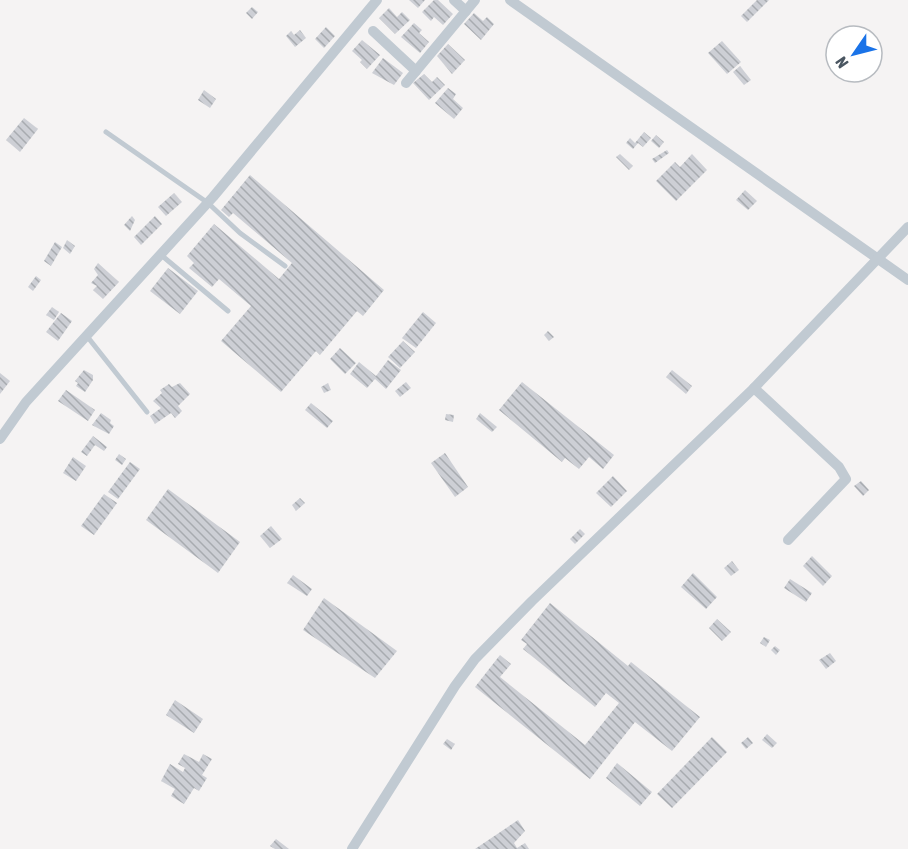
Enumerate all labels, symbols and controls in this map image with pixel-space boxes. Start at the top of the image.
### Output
north arrow [824,24,884,84]
text: N [832,54,852,72]

